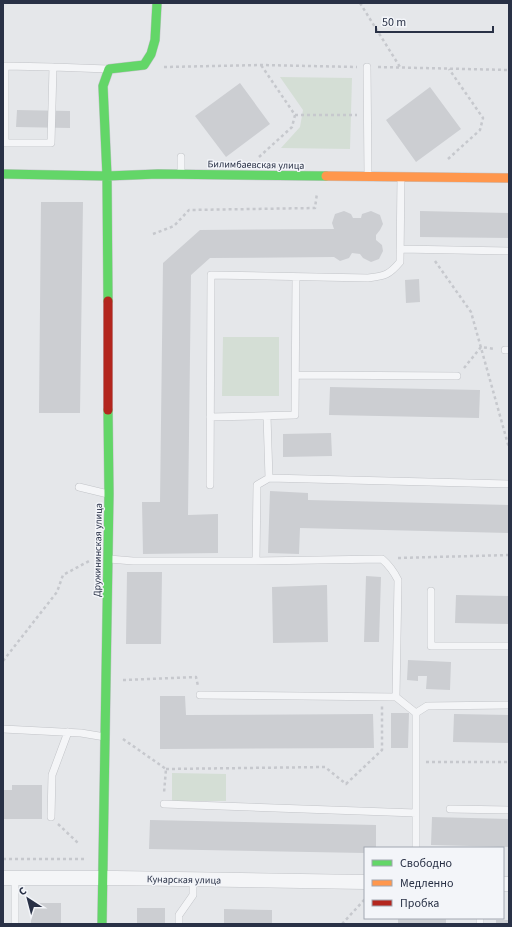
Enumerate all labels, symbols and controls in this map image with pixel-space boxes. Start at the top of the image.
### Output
scale bar [376,8,493,34]
text: 50 m [382,14,406,31]
street label: Билимбаевская улица [207,157,305,173]
street label: Дружининская улица [90,503,106,597]
legend [364,847,504,919]
text: Свободно [400,855,452,872]
street label: Кунарская улица [147,872,221,888]
text: Медленно [400,875,454,892]
north arrow [8,879,48,919]
text: С [15,883,30,899]
text: Пробка [400,895,439,912]

